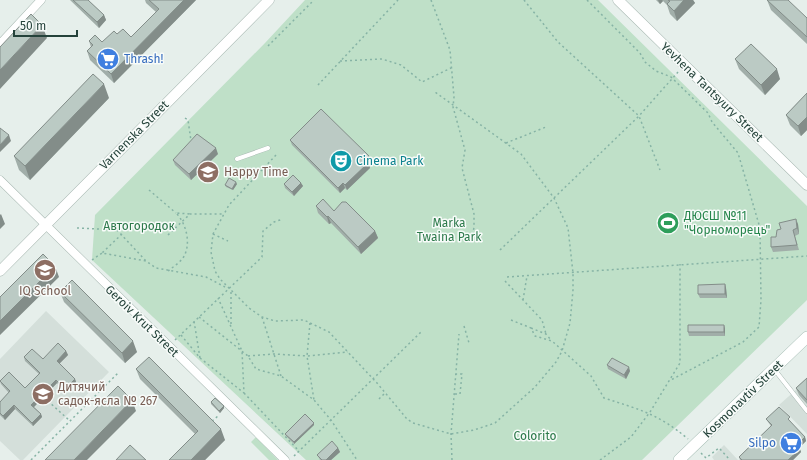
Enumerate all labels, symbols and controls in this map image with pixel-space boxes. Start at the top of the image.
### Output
scale bar [14,12,77,38]
text: 50 m [20,19,46,33]
street label: Yevhena Tantsyury Street [658,39,766,145]
supermarket icon: Thrash! [95,46,121,72]
place label: Thrash! [124,52,163,66]
street label: Varnenska Street [97,97,172,172]
theatre icon: Cinema Park [328,148,354,174]
place label: Cinema Park [356,154,424,168]
school or university icon: Happy Time [195,159,221,185]
place label: Happy Time [224,165,288,179]
place label: ДЮСШ №11 "Чорноморець" [683,209,771,237]
sports icon: ДЮСШ №11 "Чорноморець" [655,210,681,236]
park label: Marka Twaina Park [417,216,482,244]
park label: Автогородок [103,219,175,233]
school or university icon: IQ School [32,257,58,283]
street label: Geroiv Krut Street [102,282,182,360]
place label: IQ School [19,284,71,298]
street label: Kosmonavtiv Street [700,357,786,441]
place label: Дитячий садок-ясла № 267 [57,380,157,408]
school or university icon: Дитячий садок-ясла № 267 [30,381,56,407]
park label: Colorito [513,429,557,443]
supermarket icon: Silpo [778,430,804,456]
place label: Silpo [748,436,776,450]

